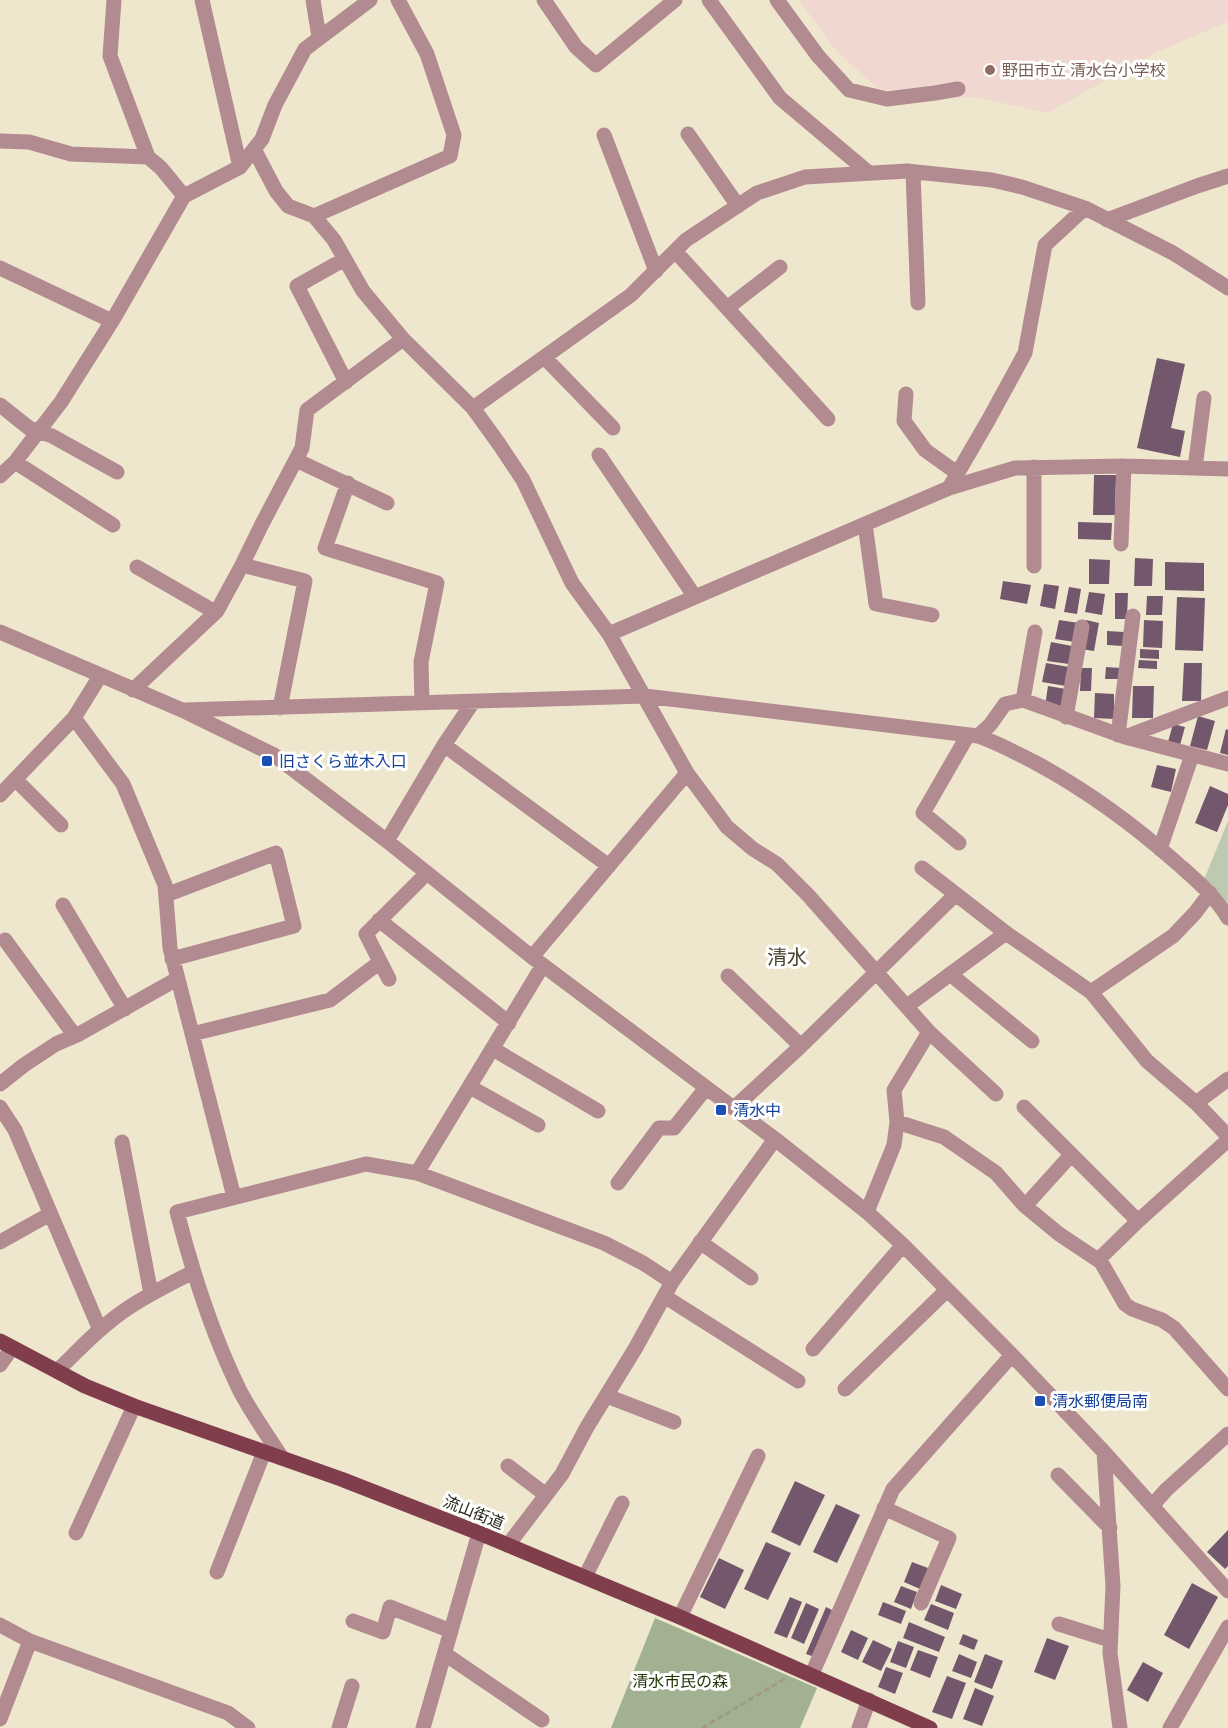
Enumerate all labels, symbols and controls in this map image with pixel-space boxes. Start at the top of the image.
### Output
place label: 野田市立 清水台小学校 [1002,59,1166,81]
marker: 野田市立 清水台小学校 [983,63,997,77]
place label: 旧さくら並木入口 [279,750,407,772]
marker: 旧さくら並木入口 [260,754,274,768]
district label: 清水 [767,943,807,970]
place label: 清水中 [733,1099,781,1121]
marker: 清水中 [714,1103,728,1117]
place label: 清水郵便局南 [1052,1390,1148,1412]
marker: 清水郵便局南 [1033,1394,1047,1408]
street label: 流山街道 [440,1490,508,1534]
park label: 清水市民の森 [632,1670,728,1692]

